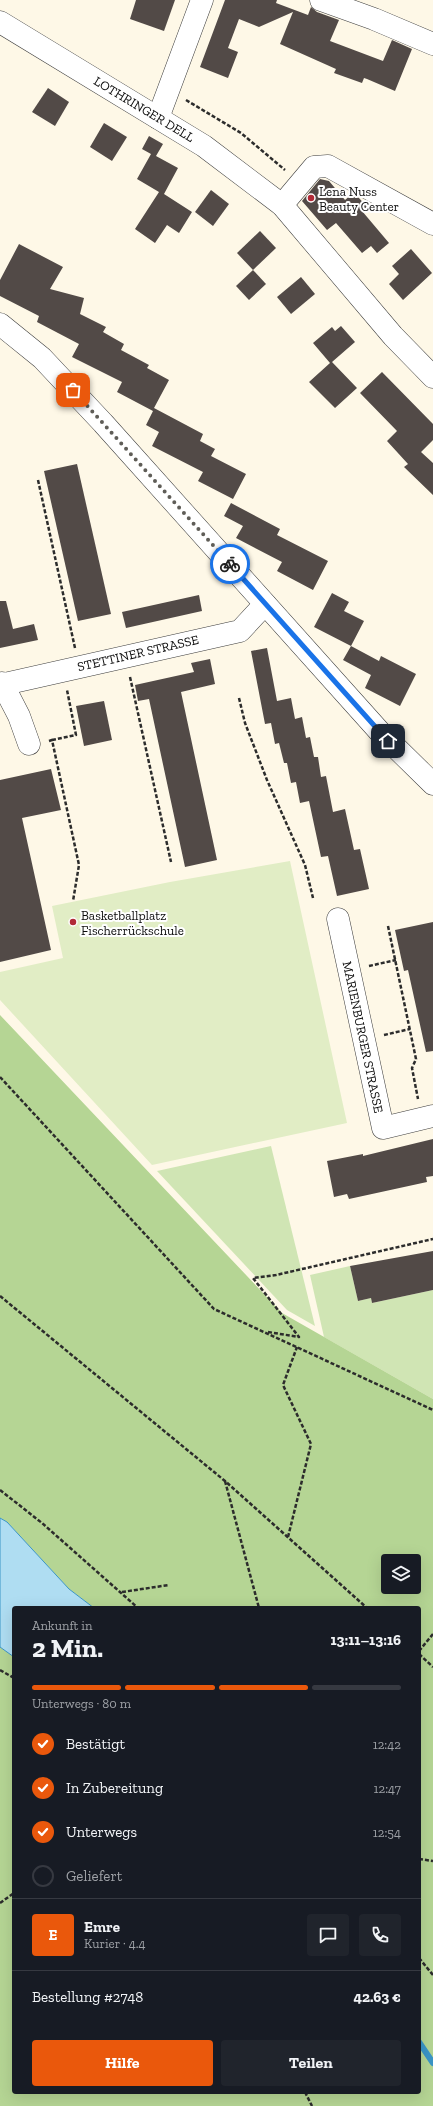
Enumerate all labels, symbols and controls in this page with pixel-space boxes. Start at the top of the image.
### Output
street label: LOTHRINGER DELL [91,73,197,145]
place label: Lena Nuss Beauty Center [319,184,399,214]
marker: Lena Nuss Beauty Center [306,193,316,203]
pin [56,373,90,407]
icon: bag [62,379,84,401]
courier [210,544,250,584]
icon: bike [219,553,241,575]
street label: STETTINER STRASSE [76,632,200,674]
pin [371,724,405,758]
icon: home [377,730,399,752]
place label: Basketballplatz Fischerrückschule [81,908,184,938]
marker: Basketballplatz Fischerrückschule [68,917,78,927]
street label: MARIENBURGER STRASSE [340,960,387,1115]
map controls [381,1554,421,1594]
button: layers [381,1554,421,1594]
text: Ankunft in [32,1618,92,1633]
text: 13:11–13:16 [331,1631,401,1649]
text: 2 Min. [32,1632,103,1664]
text: Unterwegs · 80 m [32,1696,131,1711]
icon: check [32,1733,54,1755]
text: Bestätigt [66,1735,125,1753]
text: 12:42 [373,1737,401,1752]
icon: check [32,1777,54,1799]
text: In Zubereitung [66,1779,163,1797]
text: 12:47 [373,1781,401,1796]
icon: check [32,1821,54,1843]
text: Unterwegs [66,1823,137,1841]
text: 12:54 [373,1825,401,1840]
text: Geliefert [66,1867,122,1885]
button: chat [307,1914,349,1956]
button: phone [359,1914,401,1956]
text: Emre [84,1918,120,1936]
text: E [49,1926,57,1944]
text: Kurier · 4.4 [84,1936,146,1951]
text: Bestellung #2748 [32,1988,143,2006]
text: 42.63 € [353,1988,401,2006]
button: Hilfe [32,2040,213,2086]
button: Teilen [221,2040,401,2086]

